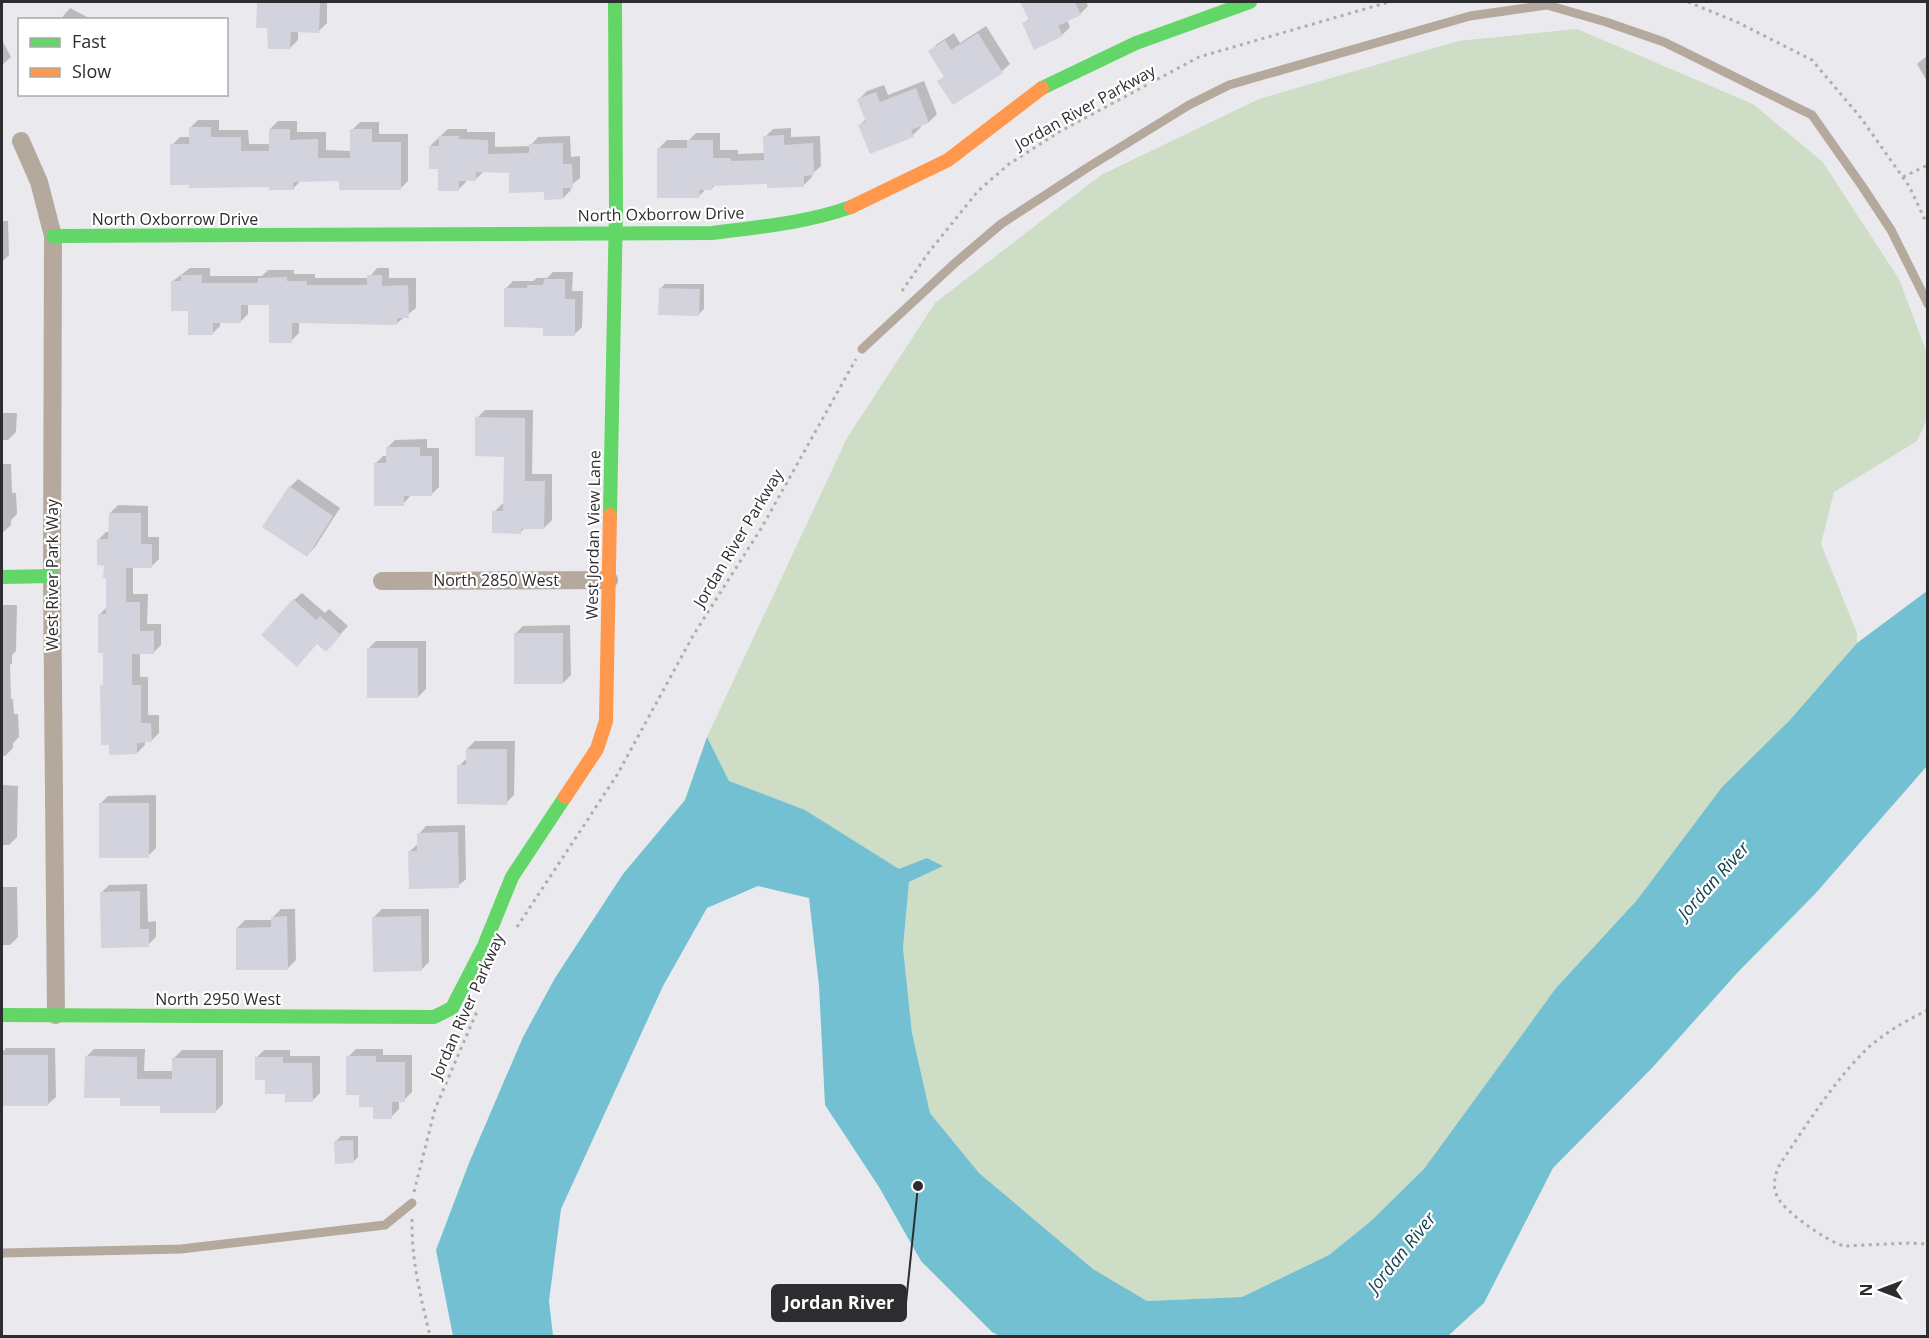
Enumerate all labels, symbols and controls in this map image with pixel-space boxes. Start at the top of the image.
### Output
legend [18,18,228,96]
text: Fast [72,29,106,53]
text: Slow [72,59,111,83]
street label: Jordan River Parkway [1009,59,1160,156]
street label: North Oxborrow Drive [578,202,744,226]
street label: North Oxborrow Drive [92,208,258,230]
street label: West Jordan View Lane [581,450,605,620]
street label: Jordan River Parkway [687,464,788,613]
street label: West River Park Way [41,498,63,651]
street label: North 2850 West [433,569,559,591]
water label: Jordan River [1670,835,1755,926]
street label: Jordan River Parkway [424,929,509,1084]
street label: North 2950 West [155,988,281,1010]
water label: Jordan River [1359,1206,1441,1300]
north arrow [1851,1260,1911,1320]
text: N [1855,1283,1877,1297]
callout: Jordan River [772,1285,906,1321]
text: Jordan River [782,1290,894,1314]

